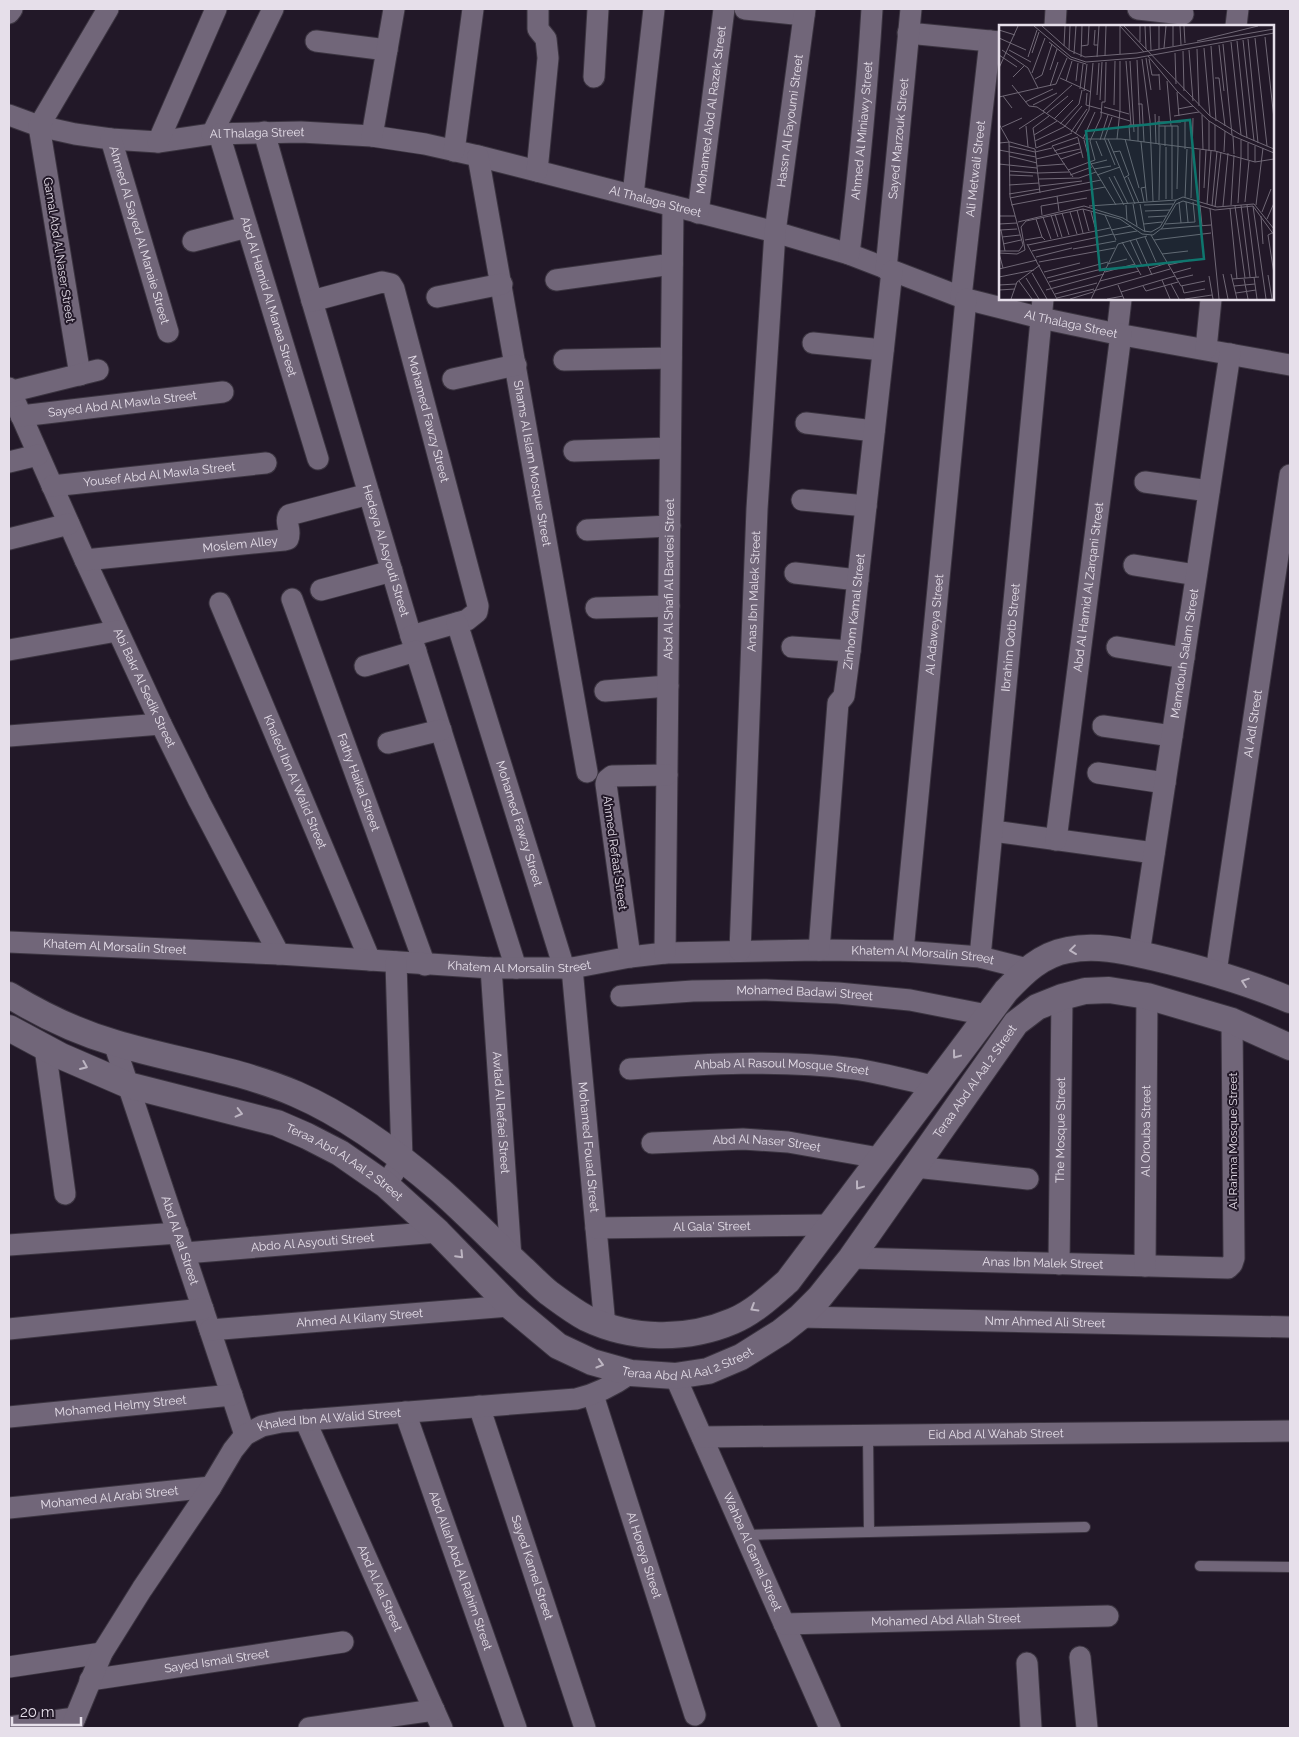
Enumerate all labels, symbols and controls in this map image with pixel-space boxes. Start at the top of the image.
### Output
street label: Mohamed Abd Al Razek Street [694,25,729,195]
inset map [999,25,1274,300]
street label: Hassn Al Fayoumi Street [774,54,806,188]
street label: Ahmed Al Miniawy Street [848,61,875,201]
street label: Sayed Marzouk Street [886,77,911,200]
street label: Ali Metwali Street [963,120,988,218]
street label: Al Thalaga Street [210,125,305,141]
street label: Ahmed Al Sayed Al Manaie Street [106,144,172,326]
street label: Gamal Abd Al Naser Street [41,176,77,324]
street label: Al Thalaga Street [608,183,703,220]
street label: Abd Al Hamid Al Manaa Street [238,215,300,378]
street label: Al Thalaga Street [1023,307,1119,341]
street label: Mohamed Fawzy Street [405,354,452,484]
street label: Shams Al Islam Mosque Street [511,379,554,547]
street label: Sayed Abd Al Mawla Street [47,388,197,420]
street label: Yousef Abd Al Mawla Street [83,459,236,490]
street label: Hedeya Al Asyouti Street [360,483,412,618]
street label: Abd Al Shafi Al Bardesi Street [661,498,677,660]
street label: Abd Al Hamid Al Zarqani Street [1071,501,1106,673]
street label: Anas Ibn Malek Street [745,531,763,652]
street label: Moslem Alley [202,534,279,555]
street label: Zinhom Kamal Street [841,553,868,670]
street label: Al Adaweya Street [923,573,946,676]
street label: Ibrahim Qotb Street [998,583,1023,692]
street label: Mamdouh Salam Street [1168,588,1201,719]
street label: Abi Bakr Al Sedik Street [111,626,178,750]
street label: Al Adl Street [1241,689,1265,759]
street label: Khaled Ibn Al Walid Street [261,713,330,851]
street label: Fathy Haikal Street [334,731,383,833]
street label: Mohamed Fawzy Street [493,759,545,888]
street label: Ahmed Refaat Street [600,795,630,911]
street label: Khatem Al Morsalin Street [43,937,187,957]
street label: Khatem Al Morsalin Street [851,943,996,967]
one-way arrow [1069,944,1077,955]
street label: Khatem Al Morsalin Street [447,958,592,975]
one-way arrow [1241,978,1250,988]
street label: Mohamed Badawi Street [736,983,874,1003]
street label: Teraa Abd Al Aal 2 Street [930,1022,1020,1141]
one-way arrow [954,1049,962,1058]
street label: Awlad Al Refaei Street [490,1051,512,1174]
street label: Ahbab Al Rasoul Mosque Street [694,1056,870,1078]
one-way arrow [79,1060,87,1070]
street label: Al Rahma Mosque Street [1226,1072,1240,1210]
street label: The Mosque Street [1053,1077,1068,1183]
street label: Mohamed Fouad Street [576,1081,602,1213]
street label: Al Orouba Street [1139,1085,1153,1177]
one-way arrow [234,1107,243,1118]
street label: Teraa Abd Al Aal 2 Street [284,1121,406,1204]
street label: Abd Al Naser Street [712,1132,822,1155]
one-way arrow [856,1180,865,1190]
street label: Abd Al Aal Street [158,1194,201,1287]
street label: Al Gala' Street [673,1219,751,1234]
street label: Abdo Al Asyouti Street [250,1230,375,1255]
one-way arrow [454,1249,463,1258]
street label: Anas Ibn Malek Street [982,1254,1104,1272]
one-way arrow [751,1302,760,1312]
street label: Ahmed Al Kilany Street [296,1306,423,1330]
street label: Nmr Ahmed Ali Street [984,1314,1105,1330]
street label: Teraa Abd Al Aal 2 Street [620,1344,756,1383]
one-way arrow [596,1358,605,1369]
street label: Mohamed Helmy Street [54,1393,187,1419]
street label: Khaled Ibn Al Walid Street [255,1406,402,1434]
street label: Eid Abd Al Wahab Street [928,1426,1064,1442]
street label: Mohamed Al Arabi Street [40,1483,179,1512]
street label: Abd Allah Abd Al Rahim Street [426,1489,495,1652]
street label: Wahba Al Gamal Street [720,1490,785,1613]
street label: Al Horeya Street [624,1510,664,1600]
street label: Sayed Kamel Street [508,1513,556,1622]
street label: Abd Al Aal Street [354,1543,405,1634]
street label: Mohamed Abd Allah Street [871,1611,1021,1629]
street label: Sayed Ismail Street [163,1646,270,1676]
scale bar [12,1694,81,1726]
text: 20 m [20,1703,55,1721]

